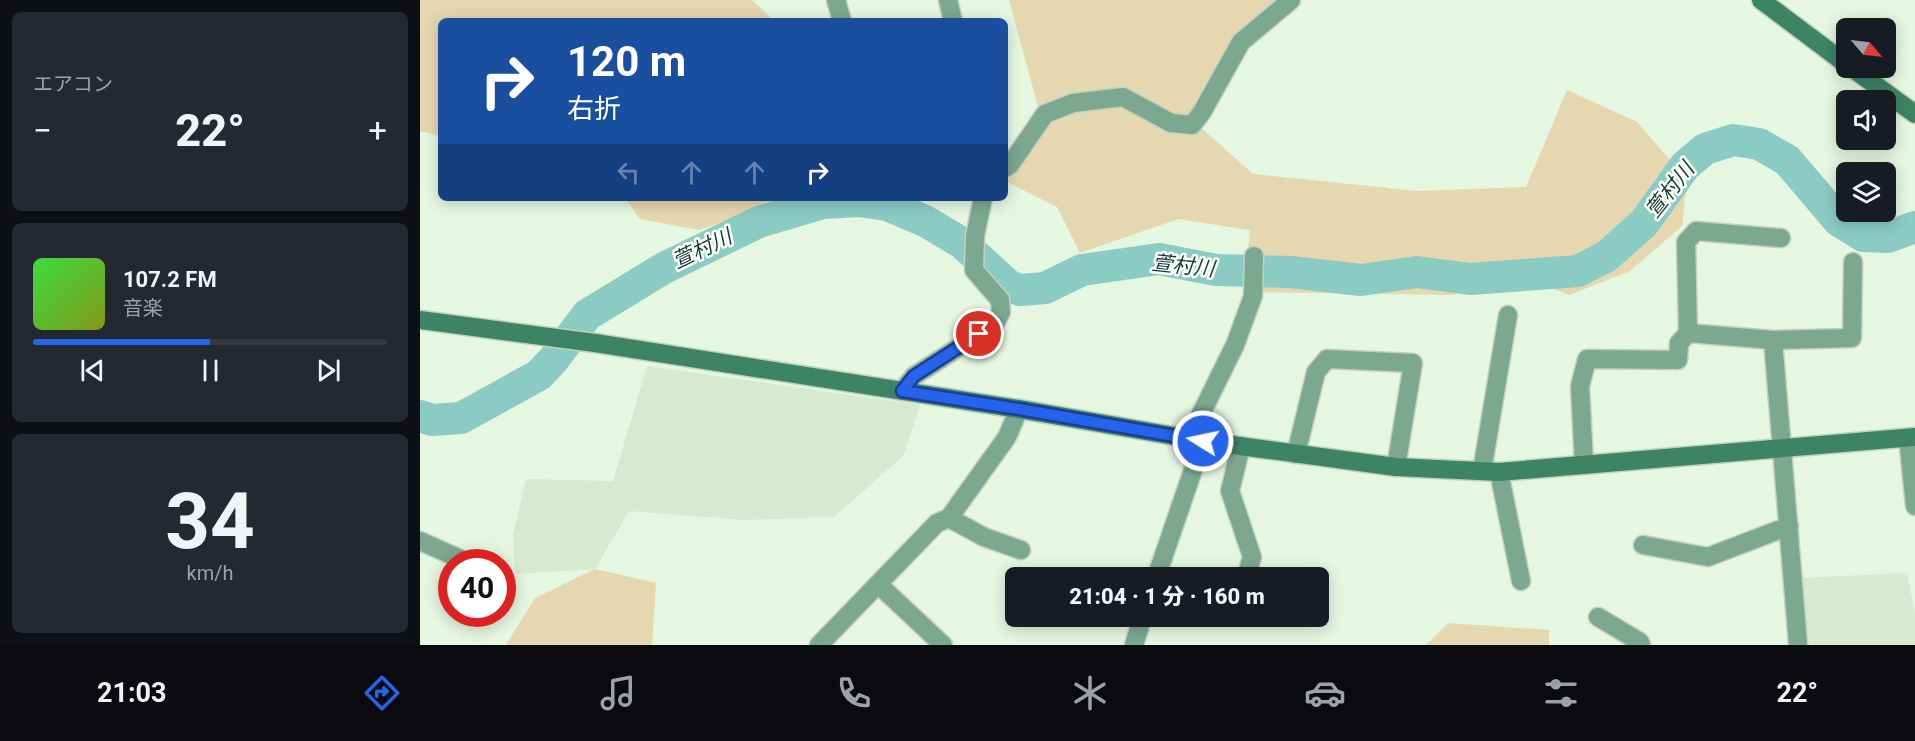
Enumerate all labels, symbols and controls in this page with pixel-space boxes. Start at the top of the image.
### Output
north arrow [1836,18,1896,78]
map controls [1836,18,1896,222]
text: 120 m [567,37,686,86]
icon: right [468,42,546,120]
text: エアコン [33,72,113,96]
button: sound [1836,90,1896,150]
text: 右折 [567,93,621,125]
text: 22° [175,104,245,157]
text: − [33,111,52,150]
text: + [368,111,387,150]
icon: left [612,156,645,189]
icon: ahead [675,156,708,189]
icon: ahead [738,156,771,189]
icon: right [801,156,834,189]
water label: 萱村川 [1641,156,1700,222]
button: layers [1836,162,1896,222]
water label: 萱村川 [668,224,737,274]
water label: 萱村川 [1150,251,1218,281]
text: 107.2 FM [123,267,217,292]
text: 音楽 [123,296,163,320]
pin [953,308,1004,359]
icon: arrive [962,317,995,350]
icon: previous [76,354,109,387]
icon: pause [194,354,227,387]
icon: next [312,354,345,387]
position arrow [1171,409,1235,473]
text: 34 [165,476,255,567]
speed limit sign: 40 [438,549,516,627]
text: km/h [187,561,233,585]
text: 21:04 · 1 分 · 160 m [1069,584,1265,609]
icon: directions [361,672,403,714]
icon: music [597,672,639,714]
icon: phone [833,672,875,714]
icon: climate [1069,672,1111,714]
icon: car [1304,672,1346,714]
icon: filters [1540,672,1582,714]
text: 21:03 [97,677,167,709]
text: 22° [1776,677,1818,709]

